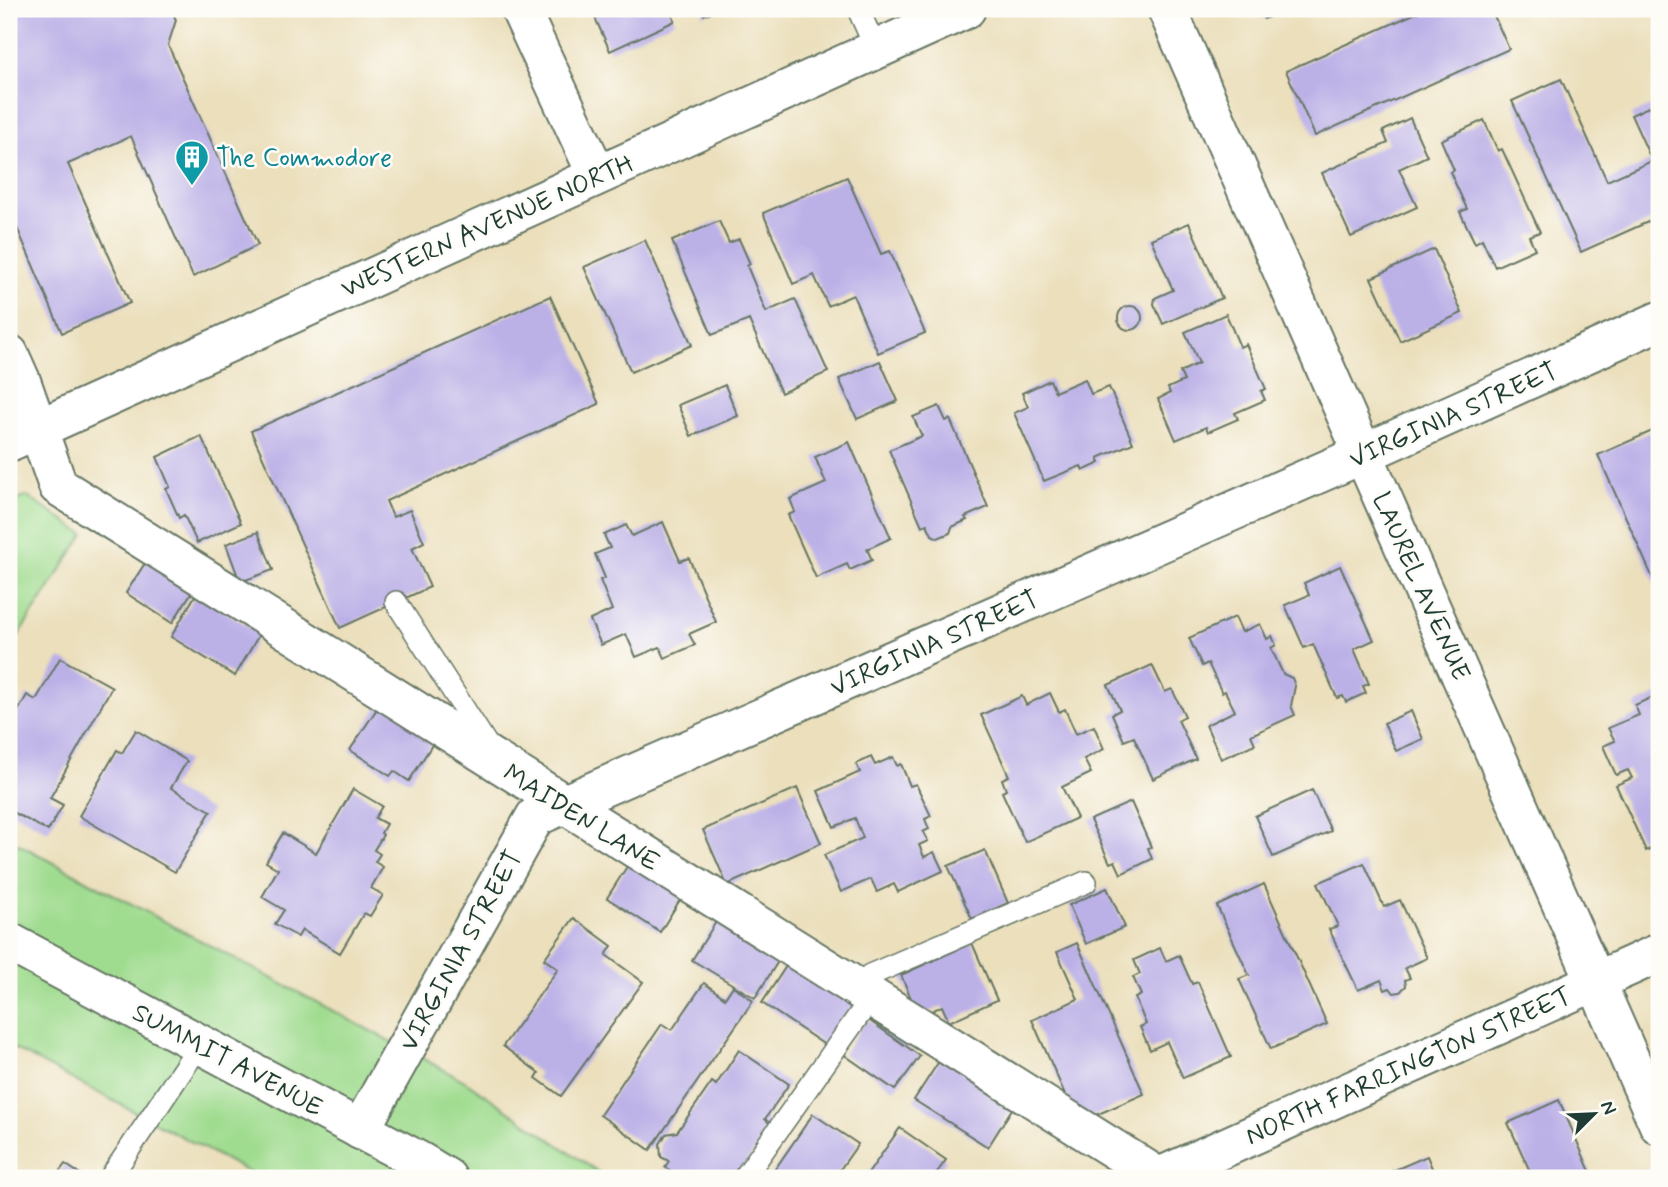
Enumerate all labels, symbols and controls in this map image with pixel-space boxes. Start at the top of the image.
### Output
building icon: The Commodore [173,138,211,187]
place label: The Commodore [216,142,392,176]
street label: WESTERN AVENUE NORTH [336,147,639,307]
street label: VIRGINIA STREET [1344,355,1563,477]
street label: LAUREL AVENUE [1363,487,1477,686]
street label: VIRGINIA STREET [825,583,1044,705]
street label: MAIDEN LANE [496,757,666,880]
street label: VIRGINIA STREET [392,844,531,1057]
street label: NORTH FARRINGTON STREET [1240,979,1577,1154]
street label: SUMMIT AVENUE [126,996,328,1125]
north arrow [1560,1078,1630,1148]
text: N [1594,1097,1622,1119]

